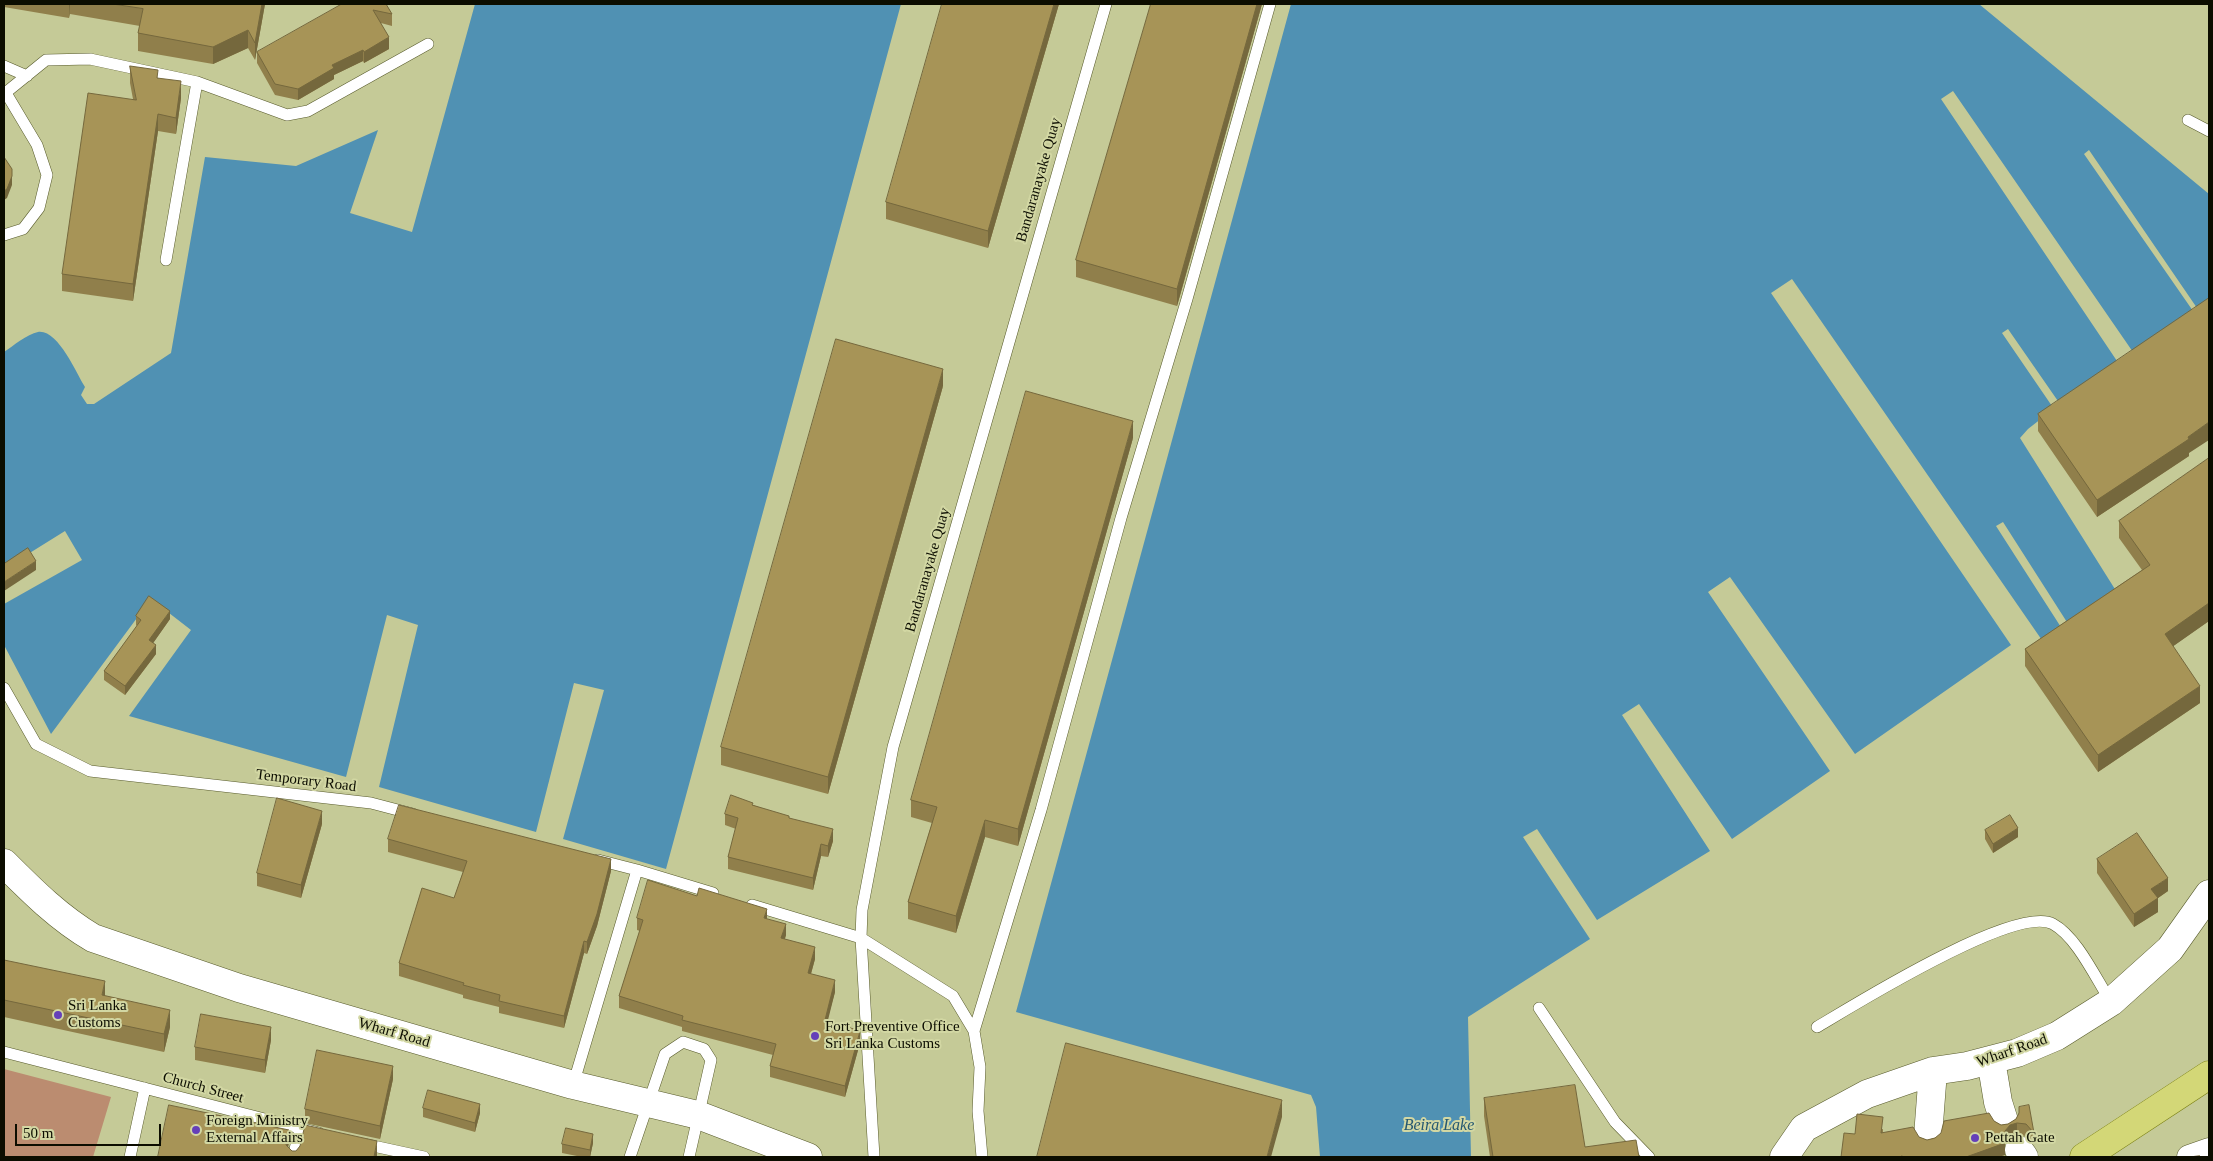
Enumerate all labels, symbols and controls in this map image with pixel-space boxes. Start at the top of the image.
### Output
street label: Bandaranayake Quay [1013,116,1065,244]
street label: Bandaranayake Quay [902,506,954,634]
street label: Temporary Road [255,766,357,796]
place label: Sri Lanka Customs [68,997,127,1032]
marker: Sri Lanka Customs [52,1009,64,1021]
street label: Wharf Road [356,1014,432,1052]
place label: Fort Preventive Office Sri Lanka Customs [825,1018,960,1053]
marker: Fort Preventive Office Sri Lanka Customs [809,1030,821,1042]
street label: Wharf Road [1974,1030,2050,1072]
street label: Church Street [161,1069,245,1107]
place label: Foreign Ministry External Affairs [206,1112,308,1147]
scale bar [18,1114,164,1146]
water label: Beira Lake [1404,1116,1474,1136]
marker: Foreign Ministry External Affairs [190,1124,202,1136]
text: 50 m [23,1125,53,1141]
place label: Pettah Gate [1985,1129,2055,1147]
marker: Pettah Gate [1969,1132,1981,1144]

